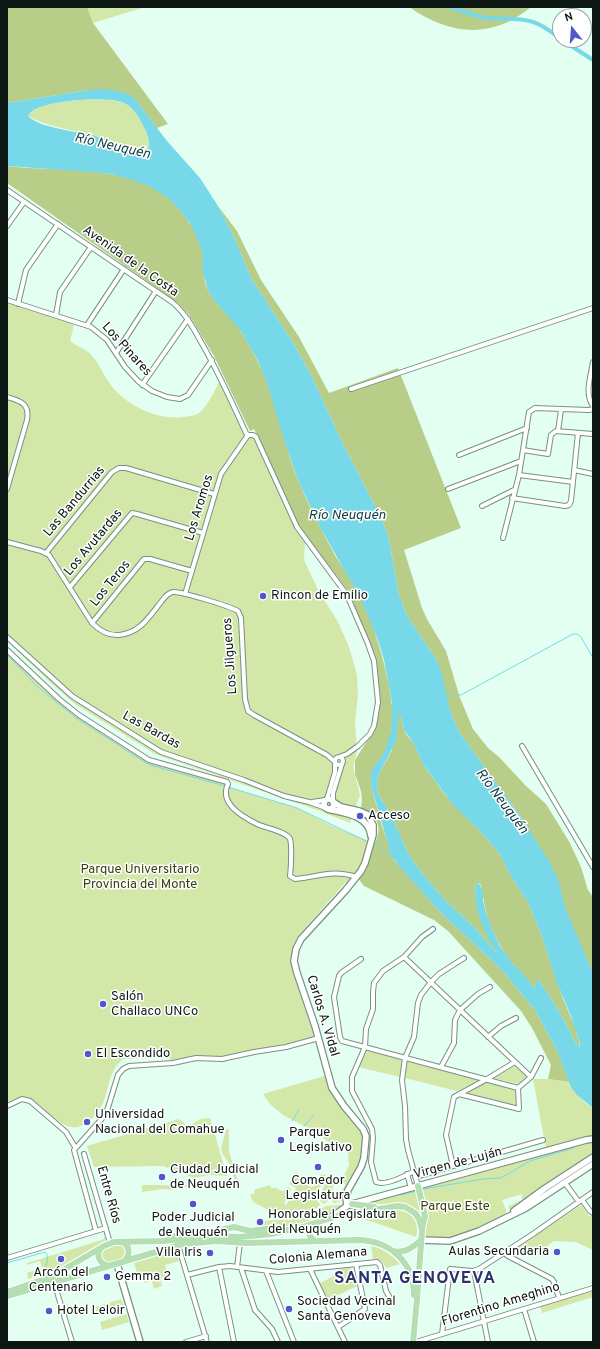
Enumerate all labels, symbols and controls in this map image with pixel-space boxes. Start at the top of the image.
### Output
north arrow [552,8,592,48]
text: N [563,10,575,25]
water label: Río Neuquén [72,130,152,164]
street label: Avenida de la Costa [79,223,181,301]
street label: Los Pinares [98,320,154,380]
street label: Las Bandurrias [41,464,109,540]
street label: Los Aromos [182,473,218,543]
street label: Los Avutardas [62,506,126,580]
water label: Río Neuquén [308,508,386,524]
street label: Los Teros [88,558,134,610]
place label: Rincon de Emilio [271,588,368,604]
marker: Rincon de Emilio [258,591,268,601]
street label: Los Jilgueros [221,617,241,695]
street label: Las Bardas [119,709,183,753]
water label: Río Neuquén [471,766,531,838]
place label: Acceso [368,808,410,824]
marker: Acceso [355,811,365,821]
park label: Parque Universitario Provincia del Monte [80,862,200,893]
street label: Carlos A. Vidal [302,973,342,1059]
place label: Salón Challaco UNCo [111,989,198,1020]
marker: Salón Challaco UNCo [98,999,108,1009]
place label: El Escondido [96,1046,170,1062]
marker: El Escondido [83,1049,93,1059]
place label: Universidad Nacional del Comahue [95,1107,224,1138]
marker: Universidad Nacional del Comahue [82,1117,92,1127]
place label: Parque Legislativo [289,1125,352,1156]
marker: Parque Legislativo [276,1135,286,1145]
street label: Virgen de Luján [412,1145,504,1183]
place label: Ciudad Judicial de Neuquén [170,1162,259,1193]
marker: Comedor Legislatura [313,1162,323,1172]
street label: Entre Ríos [92,1164,124,1226]
marker: Ciudad Judicial de Neuquén [157,1172,167,1182]
place label: Comedor Legislatura [286,1173,350,1204]
marker: Poder Judicial de Neuquén [188,1199,198,1209]
park label: Parque Este [420,1199,490,1215]
place label: Honorable Legislatura del Neuquén [268,1207,396,1238]
place label: Poder Judicial de Neuquén [151,1210,235,1241]
marker: Honorable Legislatura del Neuquén [255,1217,265,1227]
place label: Aulas Secundaria [448,1244,549,1260]
place label: Villa Iris [155,1245,202,1261]
street label: Colonia Alemana [268,1245,368,1269]
marker: Aulas Secundaria [552,1247,562,1257]
marker: Villa Iris [205,1248,215,1258]
marker: Arcón del Centenario [56,1254,66,1264]
place label: Arcón del Centenario [29,1265,93,1296]
place label: Gemma 2 [115,1269,171,1285]
district label: SANTA GENOVEVA [334,1270,496,1290]
marker: Gemma 2 [102,1272,112,1282]
street label: Florentino Ameghino [440,1280,562,1330]
place label: Sociedad Vecinal Santa Genoveva [297,1294,396,1325]
place label: Hotel Leloir [57,1303,125,1319]
marker: Sociedad Vecinal Santa Genoveva [284,1304,294,1314]
marker: Hotel Leloir [44,1306,54,1316]

